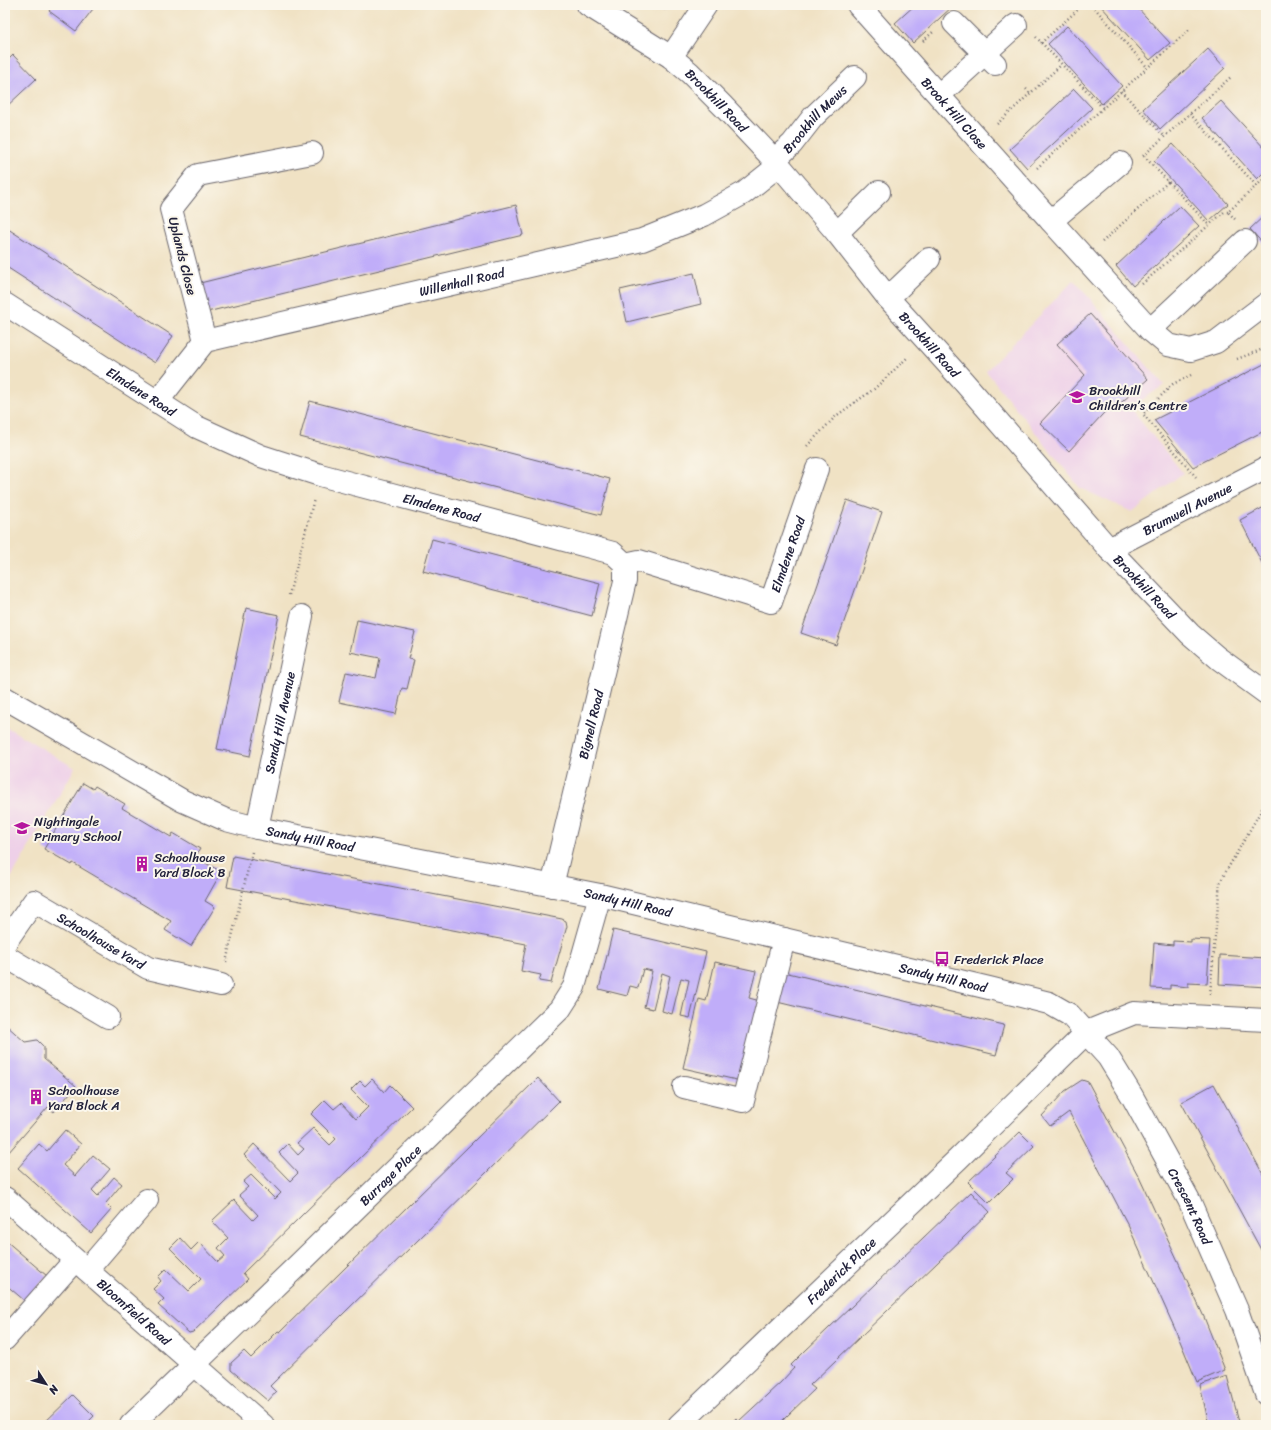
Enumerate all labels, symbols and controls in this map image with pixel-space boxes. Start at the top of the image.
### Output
street label: Brookhill Road [679,63,754,139]
street label: Brook Hill Close [915,72,993,155]
street label: Brookhill Mews [777,78,853,159]
street label: Uplands Close [162,214,203,298]
street label: Willenhall Road [417,261,508,303]
street label: Brookhill Road [893,306,966,384]
street label: Elmdene Road [102,361,182,423]
place label: Brookhill Children’s Centre [1089,379,1188,417]
school or university icon: Brookhill Children’s Centre [1068,388,1086,406]
street label: Brumwell Avenue [1138,476,1237,542]
street label: Elmdene Road [400,487,484,529]
street label: Elmdene Road [764,512,812,596]
street label: Brookhill Road [1107,549,1182,626]
street label: Sandy Hill Avenue [258,669,302,776]
street label: Bignell Road [572,687,611,762]
place label: Nightingale Primary School [34,810,121,848]
school or university icon: Nightingale Primary School [13,819,31,837]
street label: Sandy Hill Road [264,819,358,859]
place label: Schoolhouse Yard Block B [154,846,226,884]
building icon: Schoolhouse Yard Block B [133,855,151,873]
street label: Sandy Hill Road [582,881,675,924]
street label: Schoolhouse Yard [52,906,151,977]
place label: Frederick Place [954,948,1044,971]
bus stop icon: Frederick Place [933,950,951,968]
street label: Sandy Hill Road [897,956,991,999]
place label: Schoolhouse Yard Block A [48,1079,120,1117]
building icon: Schoolhouse Yard Block A [27,1088,45,1106]
street label: Burrage Place [354,1139,427,1212]
street label: Crescent Road [1161,1163,1218,1249]
street label: Frederick Place [801,1231,882,1310]
street label: Bloomfield Road [91,1273,177,1352]
north arrow [26,1364,66,1404]
text: N [44,1380,64,1399]

